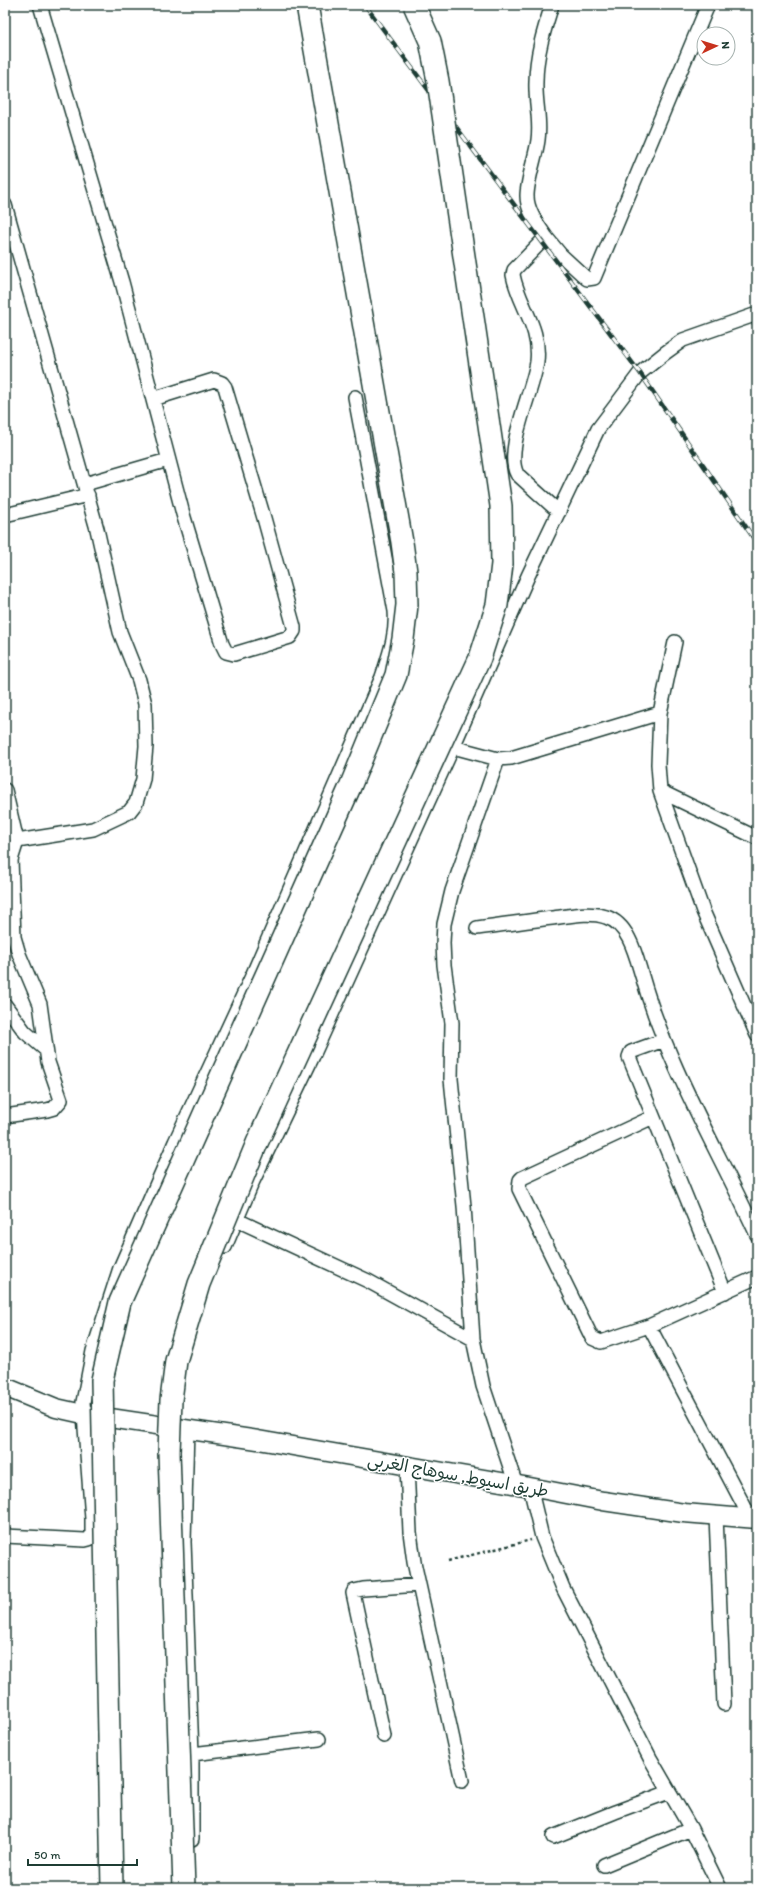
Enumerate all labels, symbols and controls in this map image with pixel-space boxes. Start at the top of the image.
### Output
north arrow [696,26,736,66]
text: N [719,41,732,50]
street label: طريق اسيوط, سوهاج الغربى [366,1449,550,1503]
scale bar [28,1841,137,1867]
text: 50 m [34,1848,60,1862]

